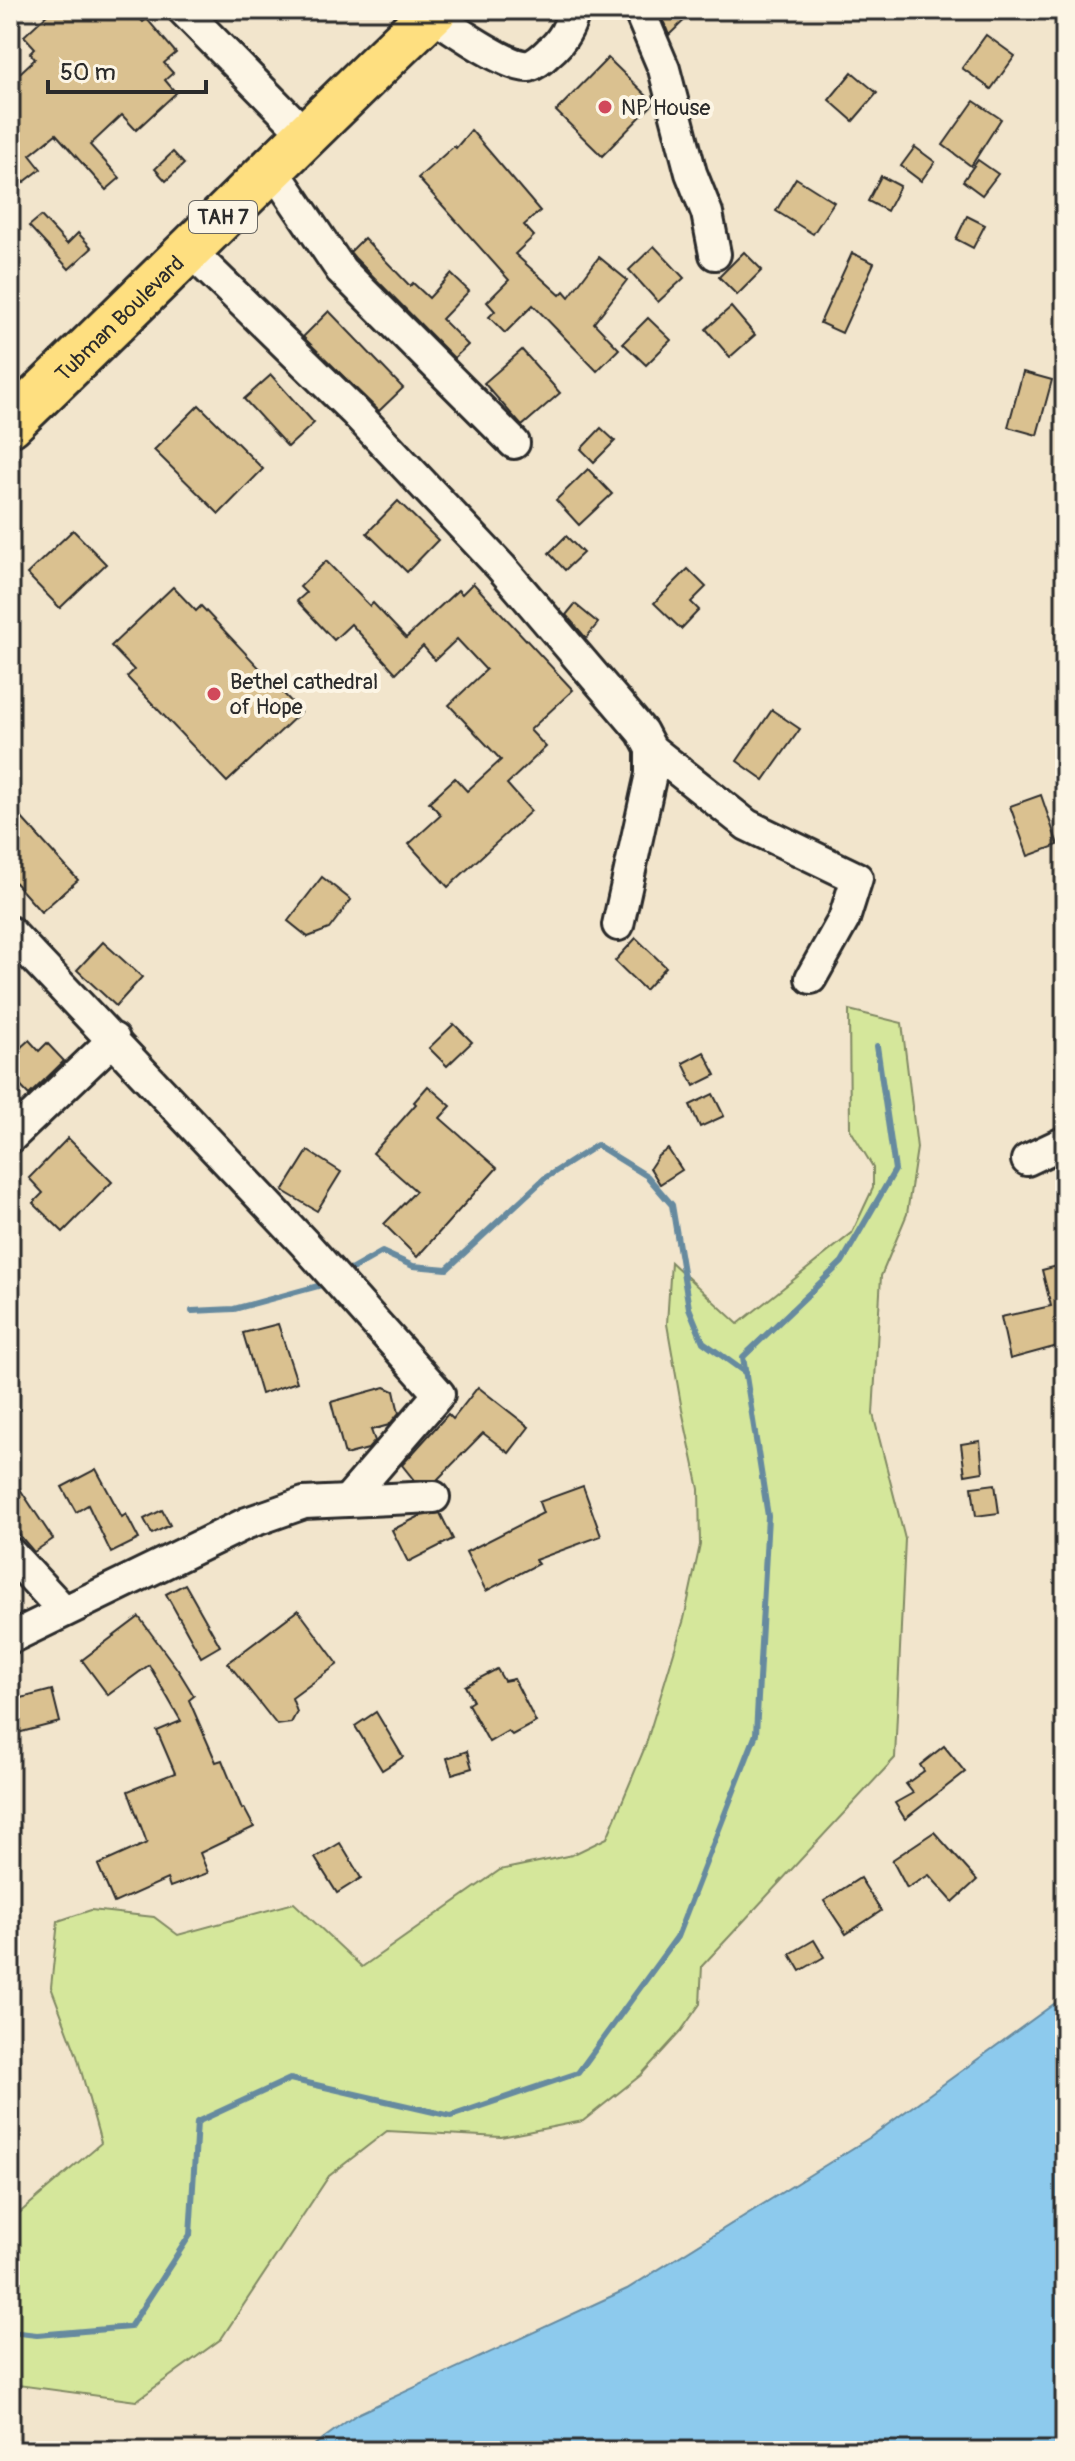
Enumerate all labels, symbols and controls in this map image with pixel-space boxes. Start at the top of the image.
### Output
scale bar [48,44,206,94]
text: 50 m [60,58,116,87]
place label: NP House [621,94,710,122]
marker: NP House [596,98,614,116]
road number: TAH 7 [189,201,257,233]
street label: Tubman Boulevard [49,250,190,388]
place label: Bethel cathedral of Hope [230,668,378,721]
marker: Bethel cathedral of Hope [205,685,223,703]

